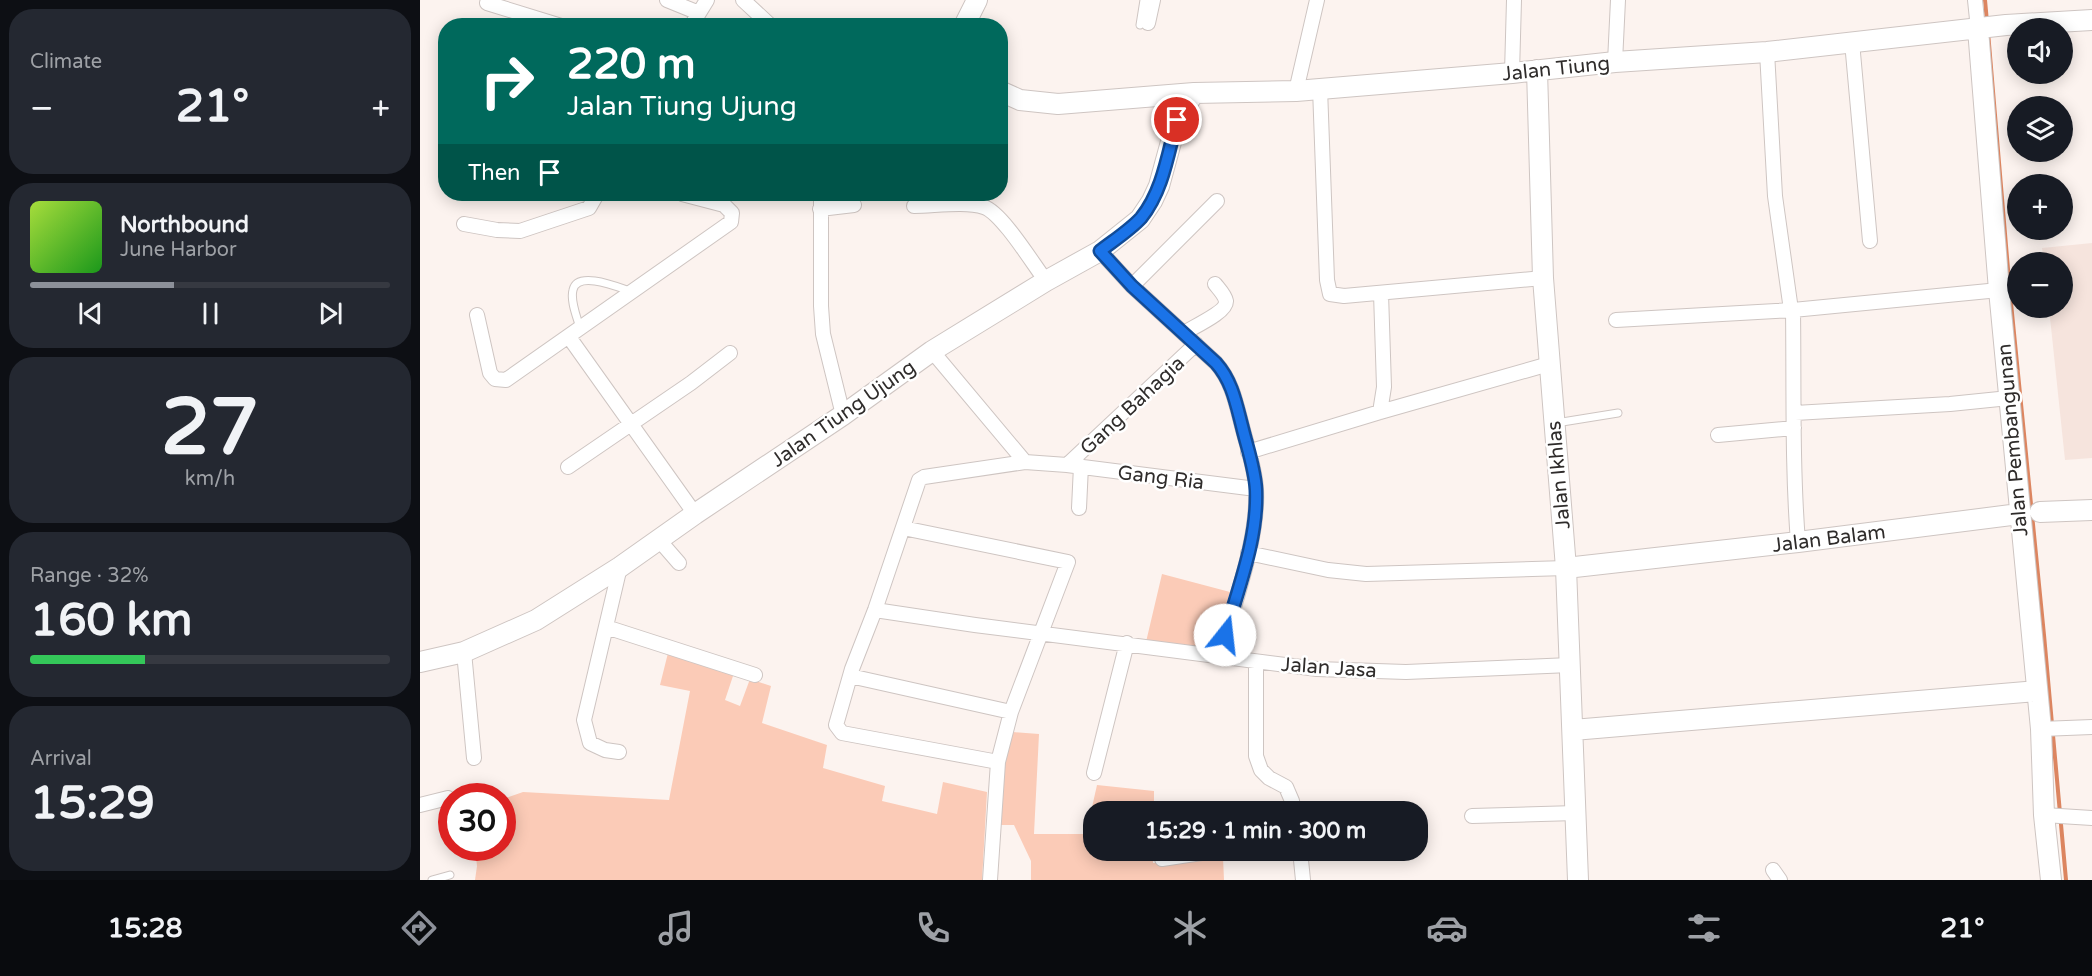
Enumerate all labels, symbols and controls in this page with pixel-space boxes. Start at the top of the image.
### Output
map controls [2007,18,2073,318]
button: sound [2007,18,2073,84]
text: 220 m [567,39,696,90]
icon: right [468,42,546,120]
text: Climate [30,50,102,74]
street label: Jalan Tiung [1501,51,1611,87]
text: 21° [176,80,249,134]
text: − [30,89,54,128]
text: + [371,89,390,128]
text: Jalan Tiung Ujung [567,90,797,123]
pin [1151,94,1202,145]
button: layers [2007,96,2073,162]
icon: arrive [1160,103,1193,136]
icon: arrive [533,156,566,189]
text: Then [468,160,521,186]
button: + [2007,174,2073,240]
text: Northbound [120,212,249,238]
text: June Harbor [120,238,237,262]
button: − [2007,252,2073,318]
icon: previous [74,297,107,330]
icon: pause [194,297,227,330]
icon: next [314,297,347,330]
street label: Jalan Pembangunan [1993,343,2033,537]
street label: Gang Bahagia [1076,351,1190,460]
street label: Jalan Tiung Ujung [767,355,920,472]
text: 27 [161,381,259,475]
street label: Jalan Ikhlas [1542,420,1576,530]
street label: Gang Ria [1116,461,1205,495]
text: km/h [185,467,235,491]
street label: Jalan Balam [1771,520,1887,558]
text: Range · 32% [30,564,149,588]
text: 160 km [30,594,192,648]
position arrow [1193,603,1257,667]
street label: Jalan Jasa [1280,653,1377,683]
text: Arrival [30,747,92,771]
text: 15:29 [30,777,155,831]
speed limit sign: 30 [438,783,516,861]
text: 15:29 · 1 min · 300 m [1145,818,1366,844]
icon: directions [398,907,440,949]
icon: music [655,907,697,949]
icon: phone [912,907,954,949]
icon: climate [1169,907,1211,949]
icon: car [1426,907,1468,949]
icon: filters [1683,907,1725,949]
text: 15:28 [108,912,182,945]
text: 21° [1940,912,1984,945]

